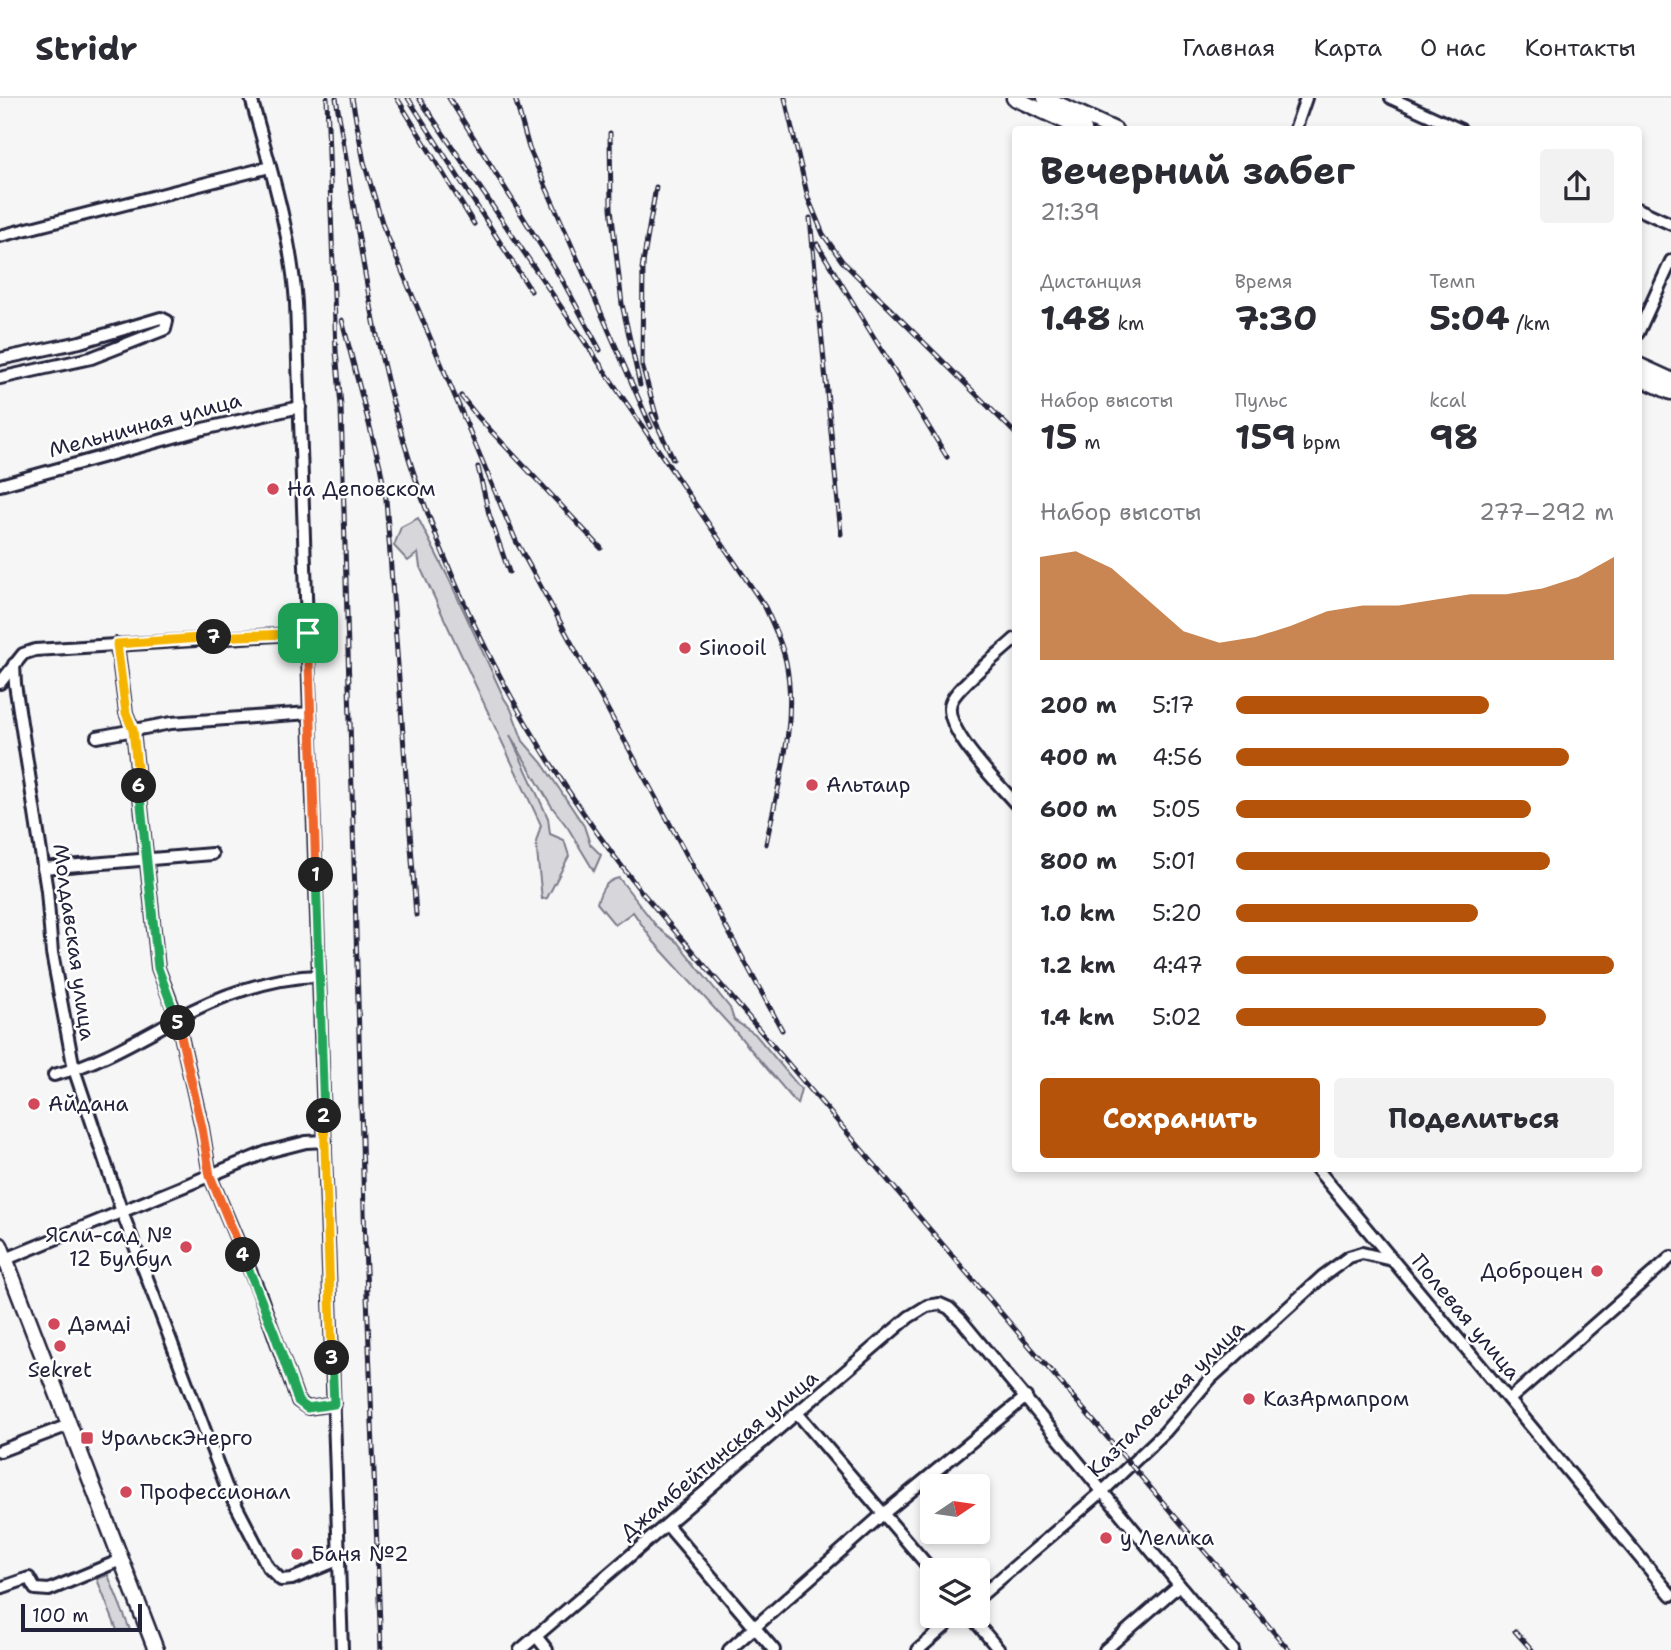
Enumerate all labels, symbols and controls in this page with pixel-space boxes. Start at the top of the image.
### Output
text: Stridr [35,26,138,71]
text: Главная [1182,32,1275,64]
text: Карта [1313,32,1382,64]
text: О нас [1420,32,1486,64]
text: Контакты [1524,32,1636,64]
text: Вечерний забег [1040,145,1355,196]
button: share [1540,149,1614,223]
text: 21:39 [1040,197,1100,227]
text: Дистанция [1040,269,1142,294]
text: Время [1235,269,1293,294]
text: Темп [1429,269,1475,294]
text: 1.48 [1040,294,1111,341]
text: 7:30 [1235,294,1317,341]
text: 5:04 [1429,294,1510,341]
text: km [1111,311,1144,336]
text: /km [1510,311,1550,336]
street label: Мельничная улица [46,386,244,464]
text: Набор высоты [1040,388,1173,413]
text: Пульс [1235,388,1288,413]
text: kcal [1429,388,1466,413]
text: 15 [1040,413,1078,460]
text: 159 [1235,413,1296,460]
text: 98 [1429,413,1478,460]
text: m [1078,430,1101,455]
text: bpm [1296,430,1341,455]
place label: На Деповском [287,475,436,503]
marker: На Деповском [265,481,281,497]
text: Набор высоты [1040,497,1201,527]
text: 277–292 m [1479,497,1614,527]
pin [278,603,338,663]
icon: arrive [289,614,327,652]
pin: 7 [196,620,232,654]
text: 7 [207,624,220,649]
place label: Sinooil [699,634,767,662]
marker: Sinooil [677,640,693,656]
text: 200 m [1040,690,1117,720]
text: 5:17 [1152,690,1194,720]
text: 400 m [1040,742,1117,772]
text: 4:56 [1152,742,1203,772]
pin: 6 [122,768,156,804]
place label: Альтаир [826,771,911,799]
text: 6 [132,773,145,798]
marker: Альтаир [804,777,820,793]
text: 600 m [1040,794,1117,824]
text: 5:05 [1152,794,1201,824]
street label: Молдавская улица [46,842,102,1042]
text: 800 m [1040,846,1117,876]
text: 5:01 [1152,846,1196,876]
pin: 1 [298,858,334,892]
text: 1 [311,862,320,887]
text: 1.0 km [1040,898,1115,928]
text: 5:20 [1152,898,1202,928]
text: 1.2 km [1040,950,1116,980]
text: 4:47 [1152,950,1203,980]
text: 1.4 km [1040,1002,1114,1032]
text: 5:02 [1152,1002,1202,1032]
pin: 5 [160,1006,196,1040]
text: 5 [172,1010,183,1035]
button: Сохранить [1040,1078,1320,1158]
button: Поделиться [1334,1078,1614,1158]
place label: Айдана [48,1090,129,1118]
marker: Айдана [26,1096,42,1112]
pin: 2 [306,1098,342,1134]
text: 2 [317,1103,330,1128]
place label: Ясли-сад № 12 Булбул [46,1221,172,1273]
pin: 4 [226,1238,260,1272]
marker: Ясли-сад № 12 Булбул [178,1239,194,1255]
text: 4 [236,1242,249,1267]
street label: Полевая улица [1405,1248,1527,1386]
place label: Доброцен [1480,1257,1583,1285]
marker: Доброцен [1589,1263,1605,1279]
place label: Дəмді [68,1310,131,1338]
street label: Казталовская улица [1081,1314,1251,1484]
marker: Дəмді [46,1316,62,1332]
marker: Sekret [52,1338,68,1354]
pin: 3 [314,1340,350,1376]
text: 3 [325,1345,338,1370]
place label: Sekret [28,1356,92,1384]
street label: Джамбейтинская улица [614,1364,824,1546]
place label: КазАрмапром [1263,1385,1409,1413]
marker: КазАрмапром [1241,1391,1257,1407]
place label: УральскЭнерго [101,1424,253,1452]
marker: УральскЭнерго [79,1430,95,1446]
north arrow [920,1474,990,1544]
map controls [920,1474,990,1628]
place label: Профессионал [140,1478,291,1506]
marker: Профессионал [118,1484,134,1500]
place label: у Лелика [1120,1524,1214,1552]
marker: у Лелика [1098,1530,1114,1546]
place label: Баня №2 [311,1540,409,1568]
marker: Баня №2 [289,1546,305,1562]
button: layers [920,1558,990,1628]
scale bar [21,1601,142,1633]
text: 100 m [32,1603,89,1628]

